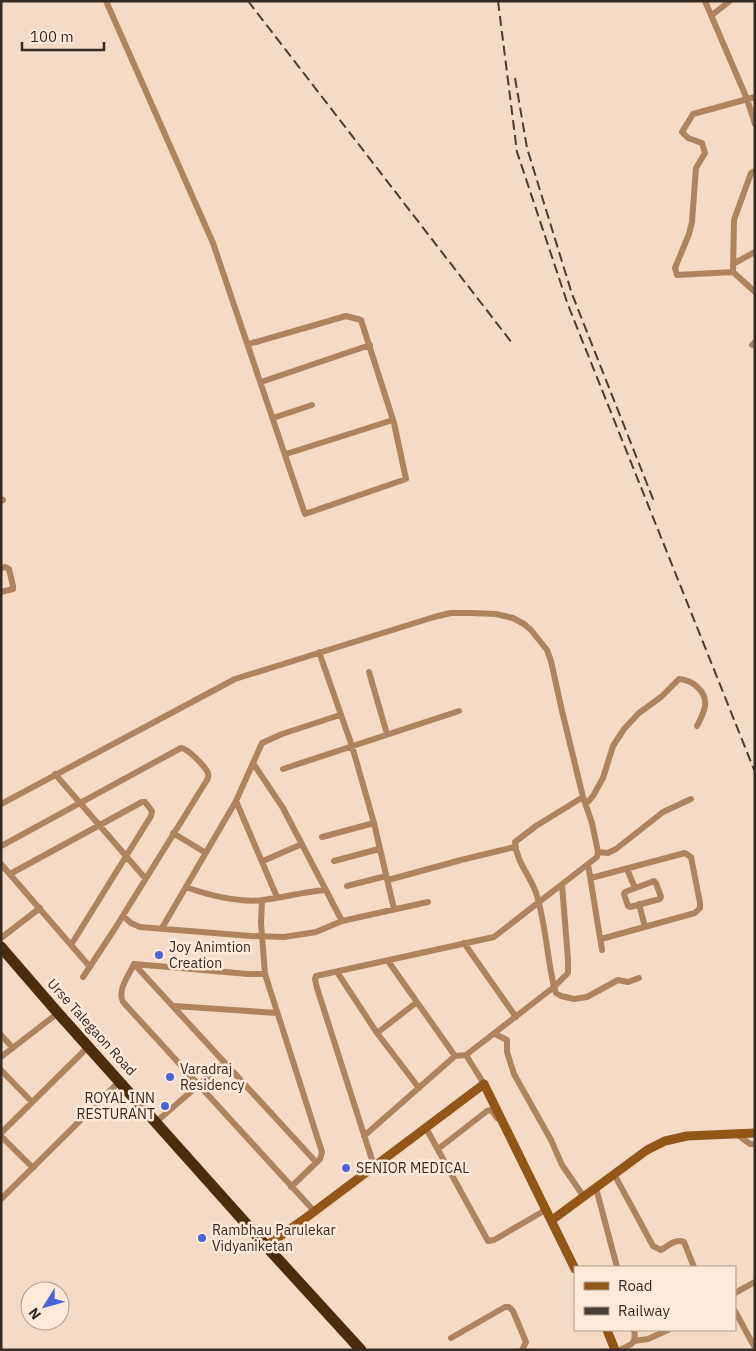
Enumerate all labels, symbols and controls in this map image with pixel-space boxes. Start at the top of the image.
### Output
scale bar [22,20,105,52]
text: 100 m [30,27,74,46]
place label: Joy Animtion Creation [169,938,251,972]
marker: Joy Animtion Creation [153,949,165,961]
street label: Urse Talegaon Road [44,975,140,1079]
place label: Varadraj Residency [180,1060,245,1094]
marker: Varadraj Residency [164,1071,176,1083]
place label: ROYAL INN RESTURANT [77,1089,155,1123]
marker: ROYAL INN RESTURANT [159,1100,171,1112]
place label: SENIOR MEDICAL [356,1159,469,1177]
marker: SENIOR MEDICAL [340,1162,352,1174]
place label: Rambhau Parulekar Vidyaniketan [212,1221,336,1255]
marker: Rambhau Parulekar Vidyaniketan [196,1232,208,1244]
legend [574,1266,736,1331]
text: Road [618,1276,653,1295]
north arrow [20,1281,70,1331]
text: Railway [618,1301,671,1320]
text: N [24,1304,45,1323]

